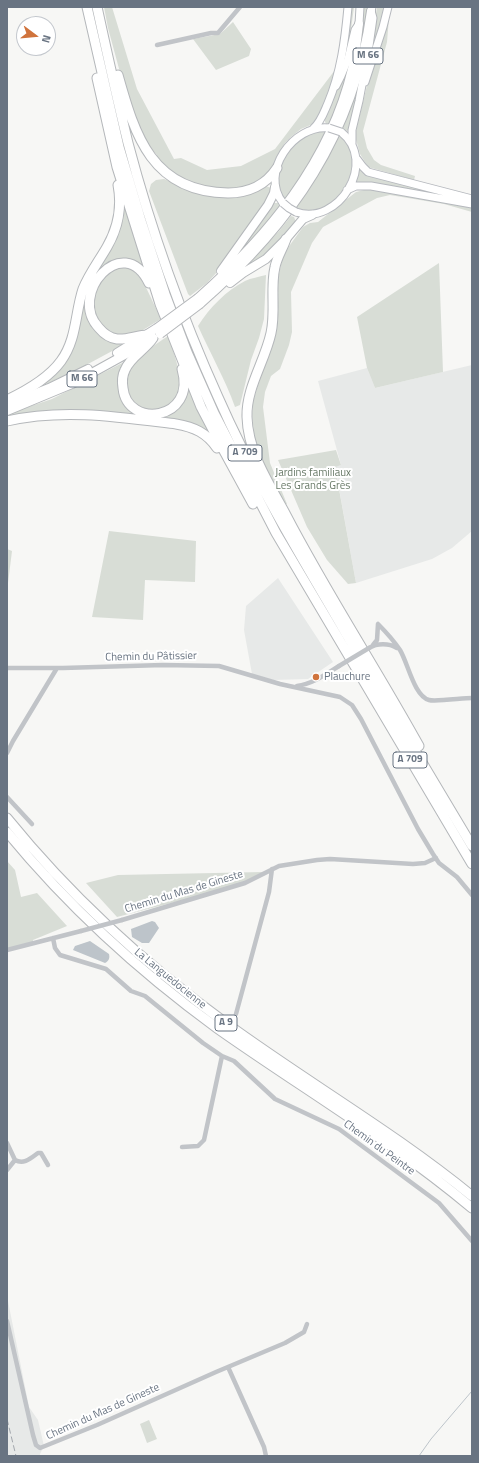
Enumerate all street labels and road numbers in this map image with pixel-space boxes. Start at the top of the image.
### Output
road number: M 66 [353,48,383,64]
road number: M 66 [67,371,97,387]
road number: A 709 [228,445,262,461]
street label: Chemin du Pâtissier [105,650,197,664]
road number: A 709 [393,752,427,768]
street label: Chemin du Mas de Gineste [123,868,245,916]
street label: La Languedocienne [131,946,209,1012]
road number: A 9 [215,1015,237,1031]
street label: Chemin du Peintre [341,1118,417,1178]
street label: Chemin du Mas de Gineste [44,1381,162,1443]

